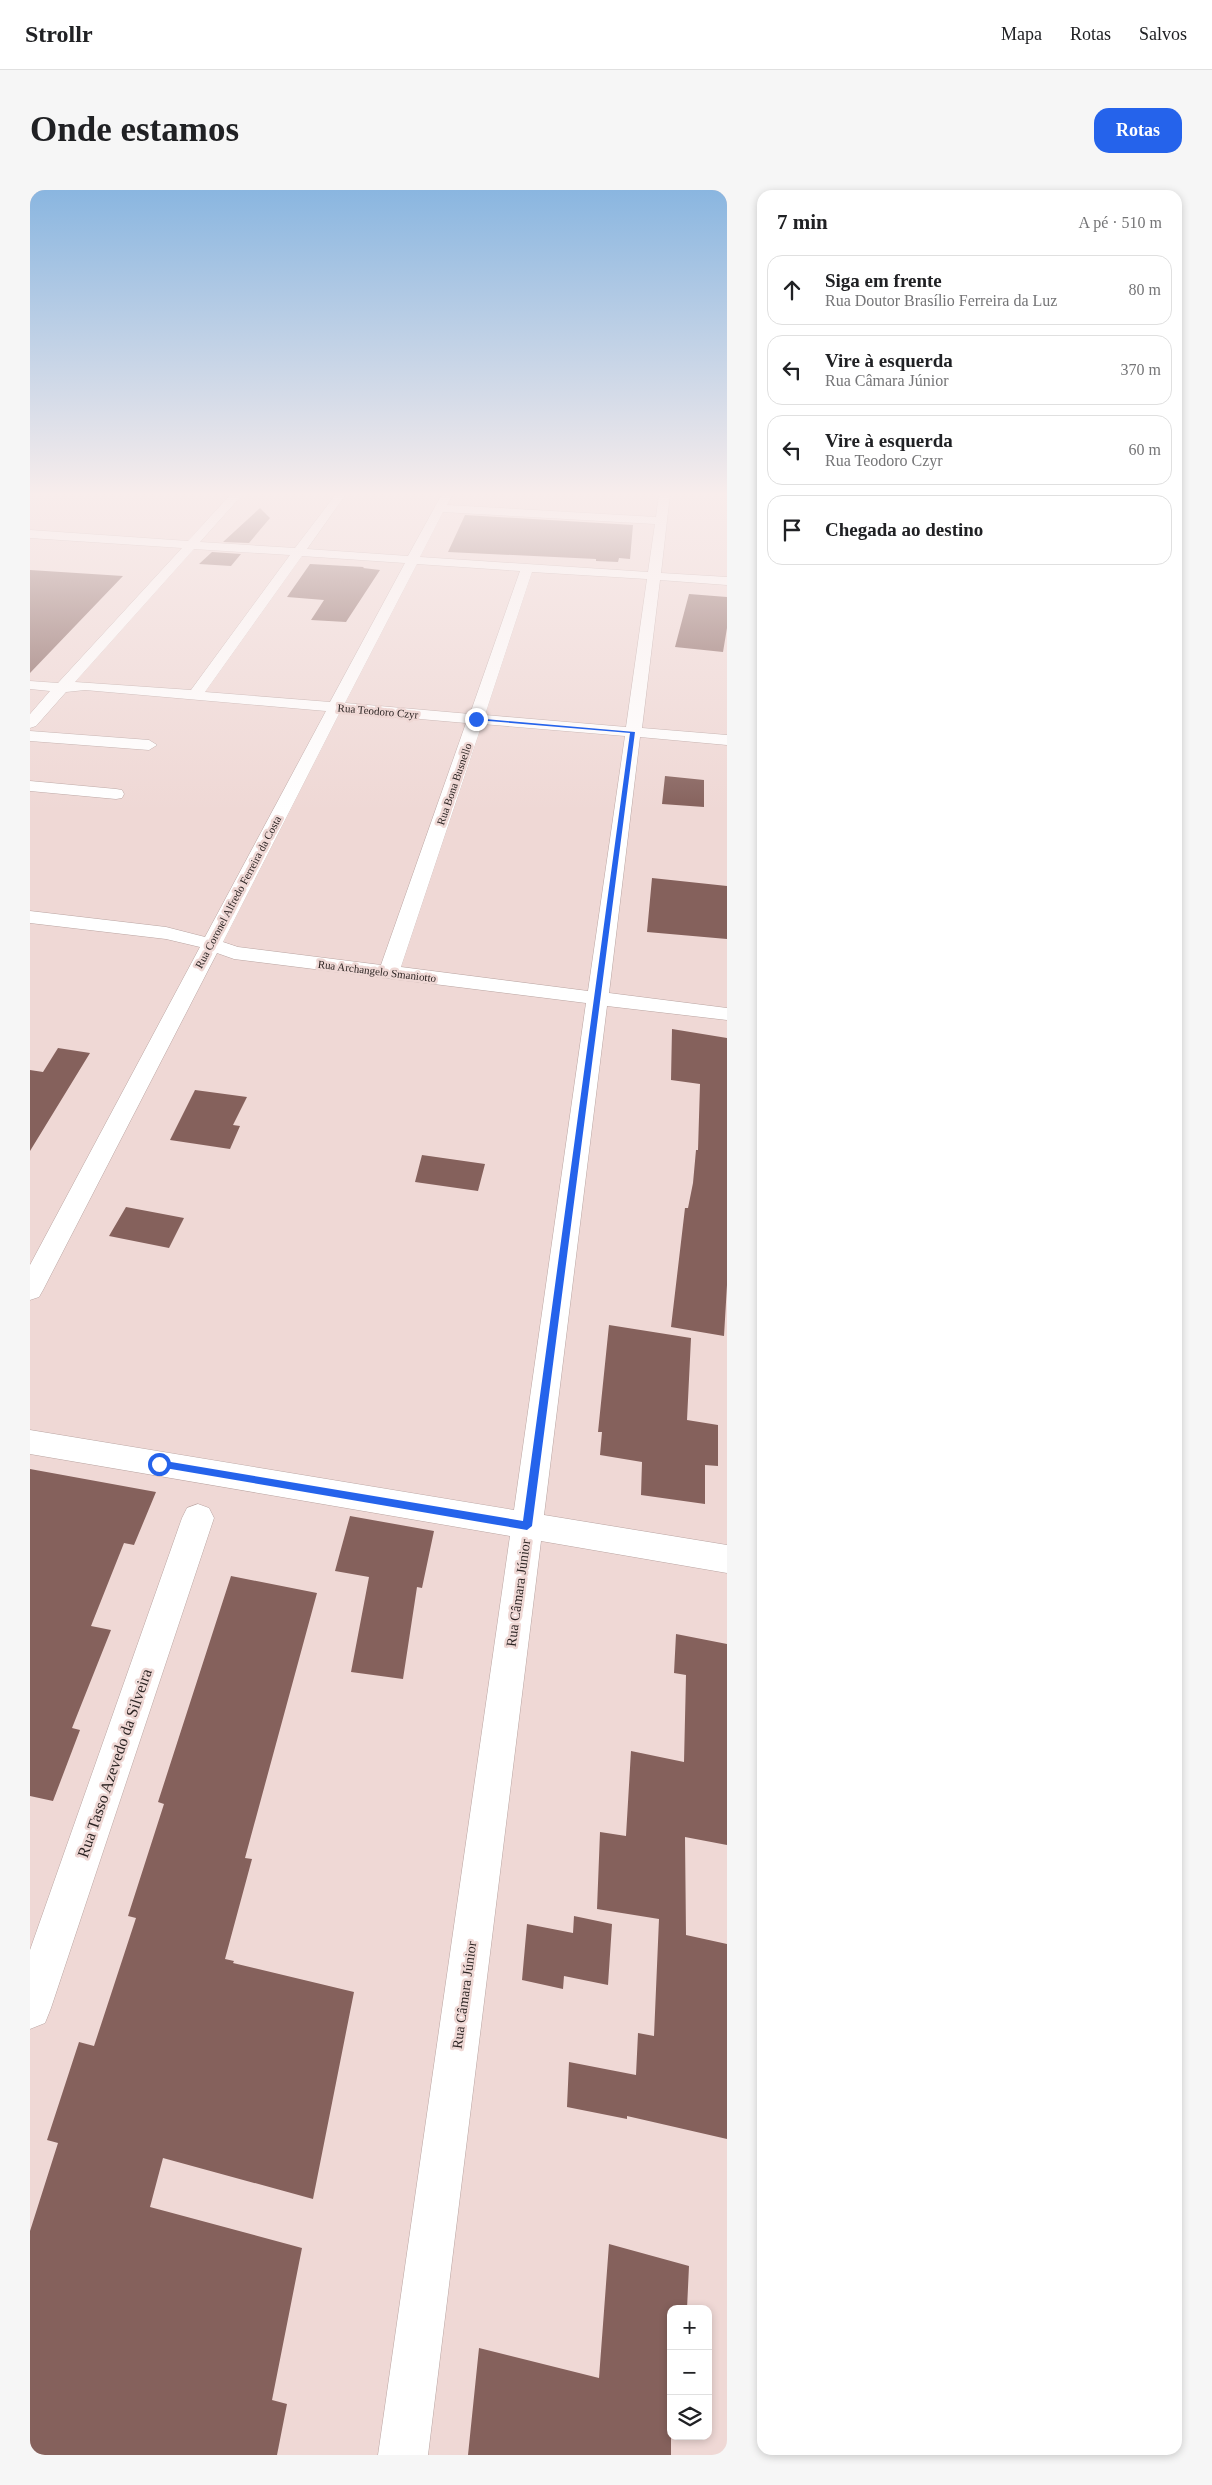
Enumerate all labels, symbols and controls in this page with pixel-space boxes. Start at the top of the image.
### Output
text: Strollr [25,21,93,47]
text: Mapa [1001,24,1042,44]
text: Rotas [1070,24,1111,44]
text: Salvos [1139,24,1187,44]
button: Rotas [1094,108,1182,153]
text: Onde estamos [30,110,239,149]
text: 7 min [777,210,828,234]
text: A pé · 510 m [1078,214,1162,231]
text: Siga em frente [825,270,942,291]
icon: ahead [778,276,806,304]
text: 80 m [1129,281,1161,298]
text: Rua Doutor Brasílio Ferreira da Luz [825,292,1057,309]
text: Vire à esquerda [825,350,953,371]
icon: left [778,356,806,384]
text: 370 m [1121,361,1161,378]
text: Rua Câmara Júnior [825,372,949,389]
text: Vire à esquerda [825,430,953,451]
icon: left [778,436,806,464]
text: 60 m [1129,441,1161,458]
text: Rua Teodoro Czyr [825,452,943,469]
icon: arrive [778,516,806,544]
text: Chegada ao destino [825,519,983,540]
street label: Rua Teodoro Czyr [337,701,419,721]
route end [465,708,488,731]
street label: Rua Bona Busnello [434,741,474,826]
street label: Rua Coronel Alfredo Ferreira da Costa [193,814,283,970]
street label: Rua Archangelo Smaniotto [317,958,437,984]
route start [148,1453,171,1476]
street label: Rua Câmara Júnior [504,1538,533,1648]
street label: Rua Tasso Azevedo da Silveira [74,1667,155,1860]
street label: Rua Câmara Júnior [450,1940,479,2050]
map controls [667,2305,712,2440]
button: + [667,2305,712,2350]
button: − [667,2350,712,2395]
button: layers [667,2395,712,2440]

